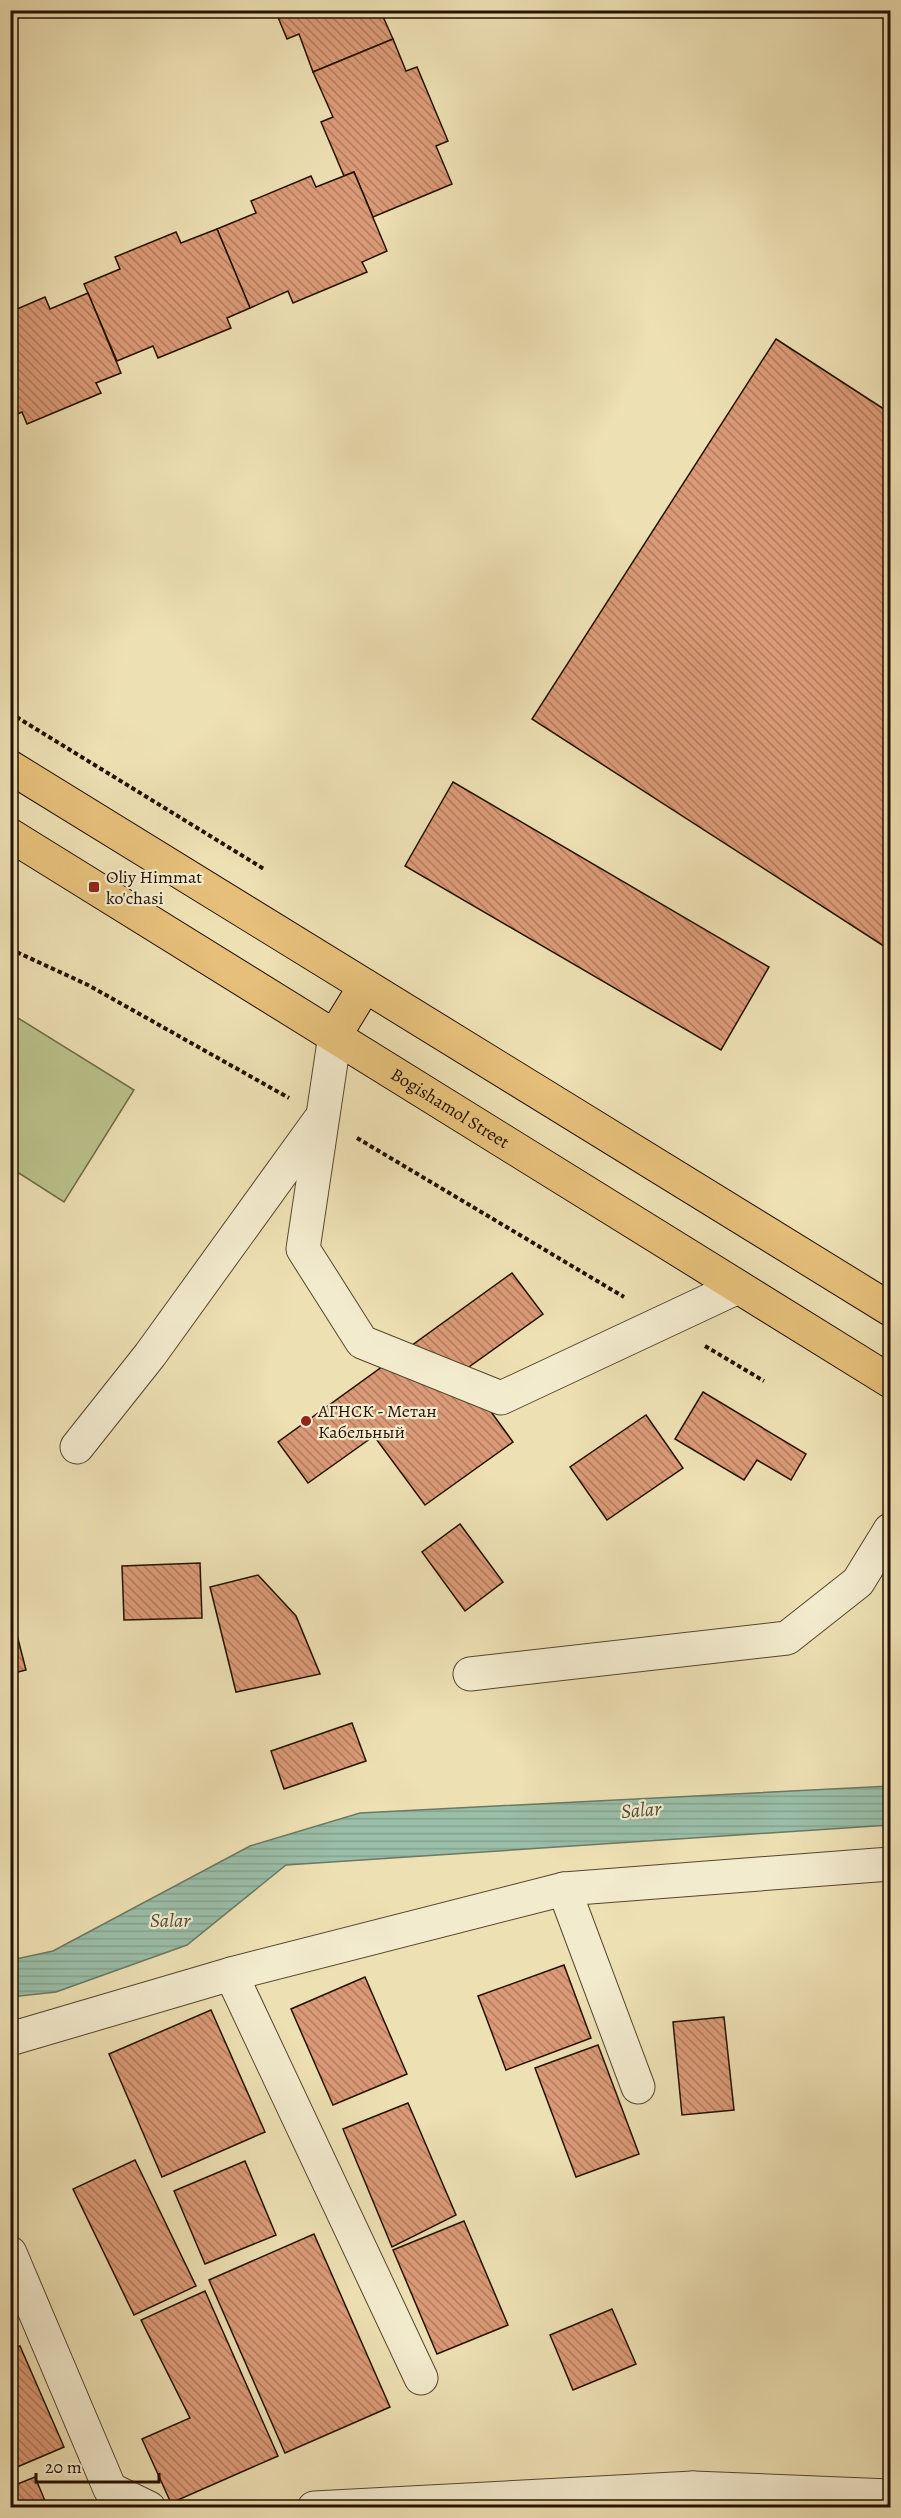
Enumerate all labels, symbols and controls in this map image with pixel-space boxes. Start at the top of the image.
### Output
place label: Oliy Himmat ko'chasi [106,865,202,910]
marker: Oliy Himmat ko'chasi [87,880,101,894]
street label: Bogishamol Street [386,1062,514,1154]
place label: АГНСК - Метан Кабельный [317,1399,437,1444]
marker: АГНСК - Метан Кабельный [299,1414,313,1428]
water label: Salar [620,1795,663,1825]
water label: Salar [150,1907,191,1934]
scale bar [36,2446,159,2484]
text: 20 m [45,2455,82,2479]

